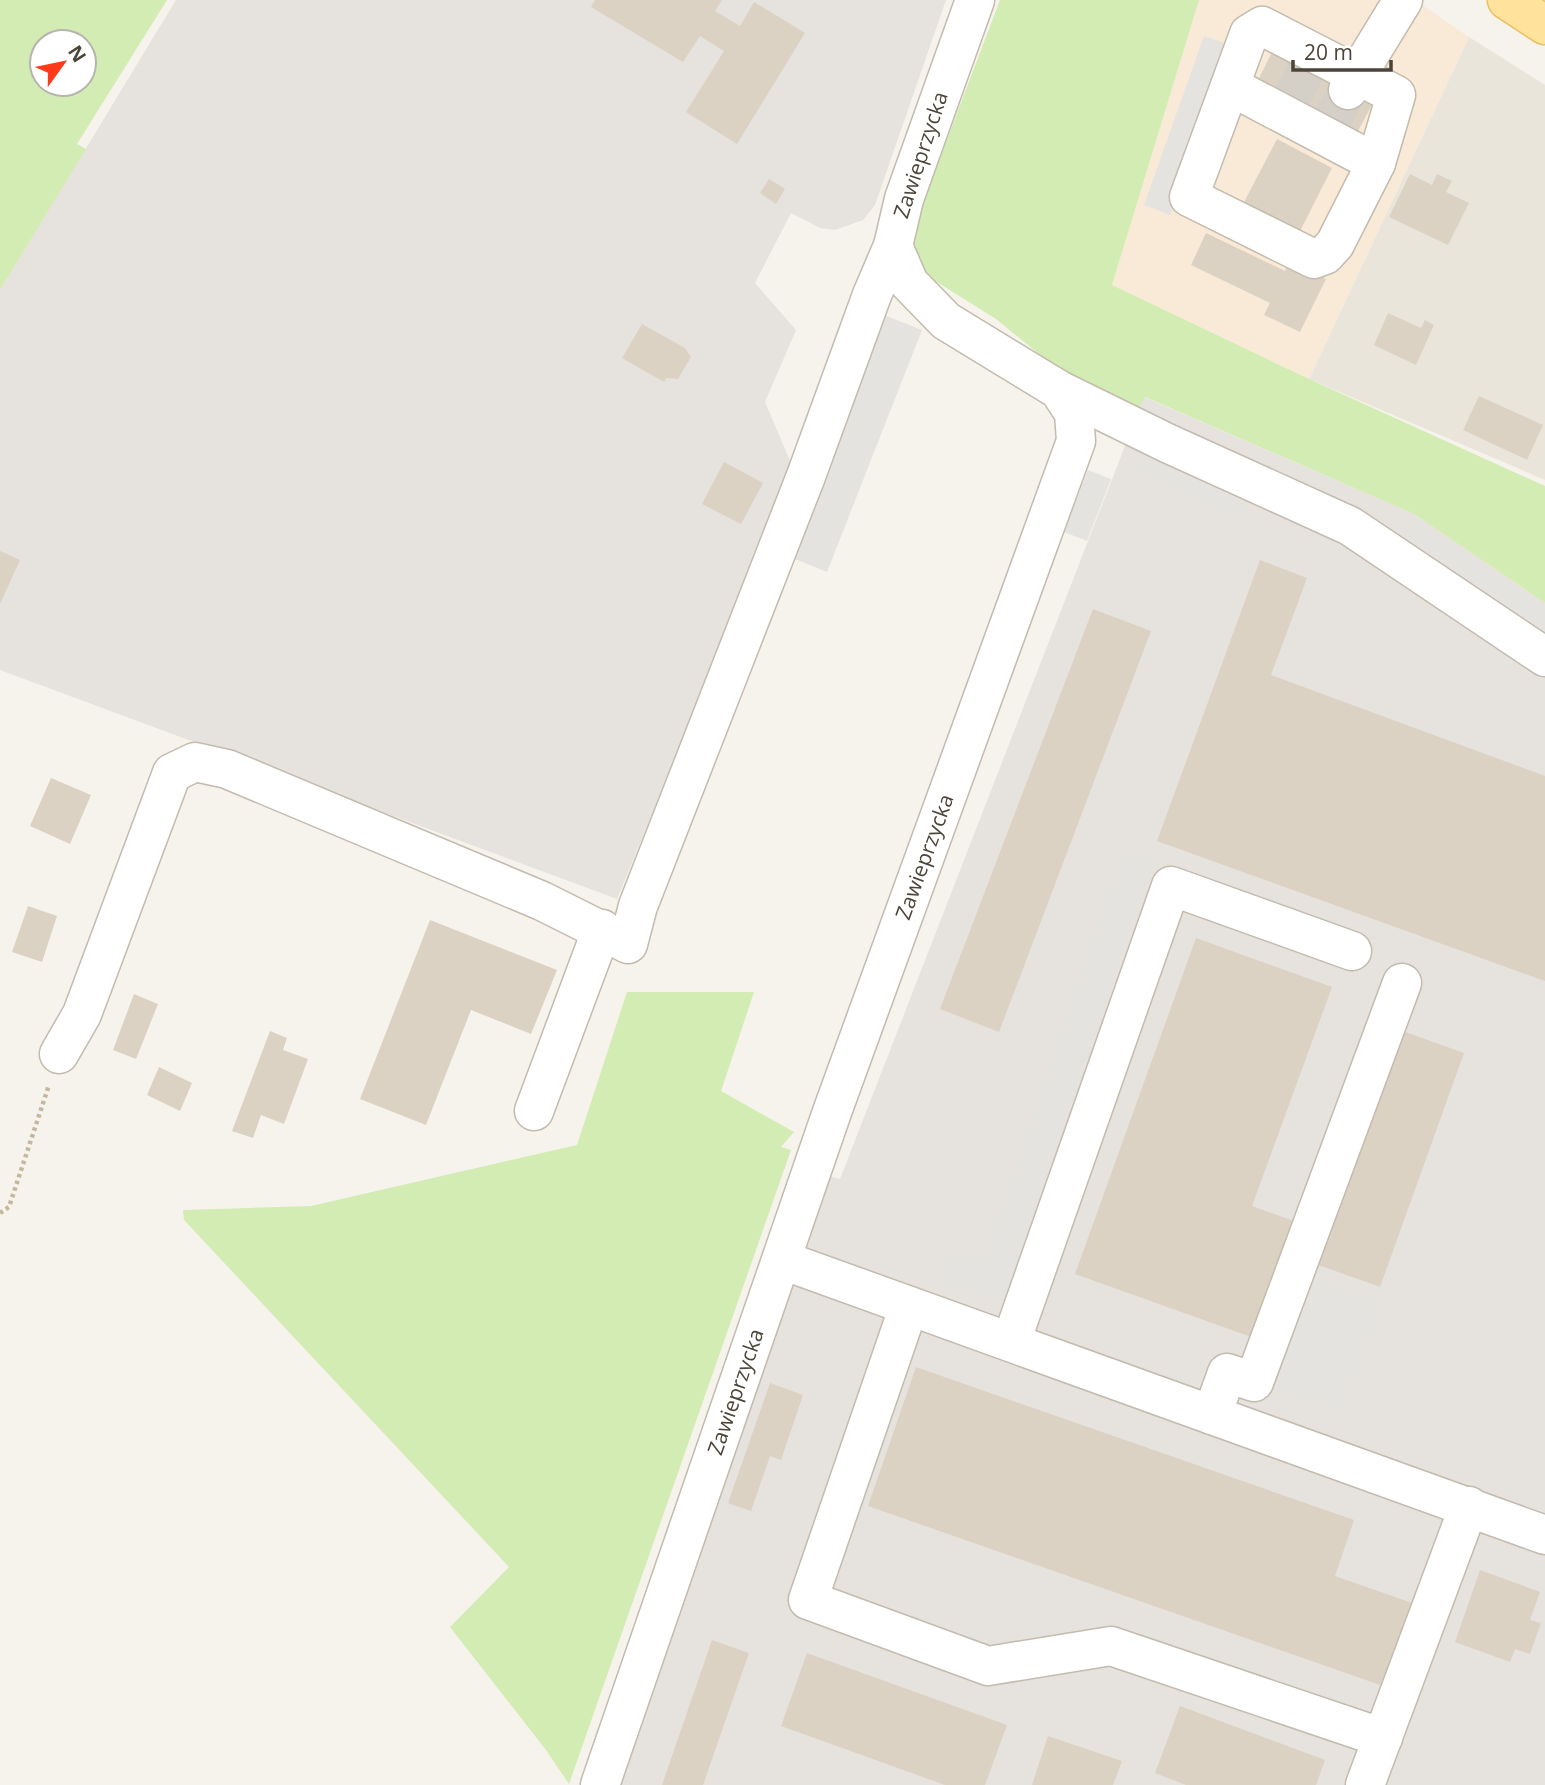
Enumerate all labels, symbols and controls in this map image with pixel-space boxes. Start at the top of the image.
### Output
north arrow [28,28,98,98]
scale bar [1293,28,1391,72]
text: 20 m [1304,38,1353,66]
text: N [62,40,92,67]
street label: Zawieprzycka [886,88,954,222]
street label: Zawieprzycka [888,790,960,923]
street label: Zawieprzycka [700,1325,770,1458]

